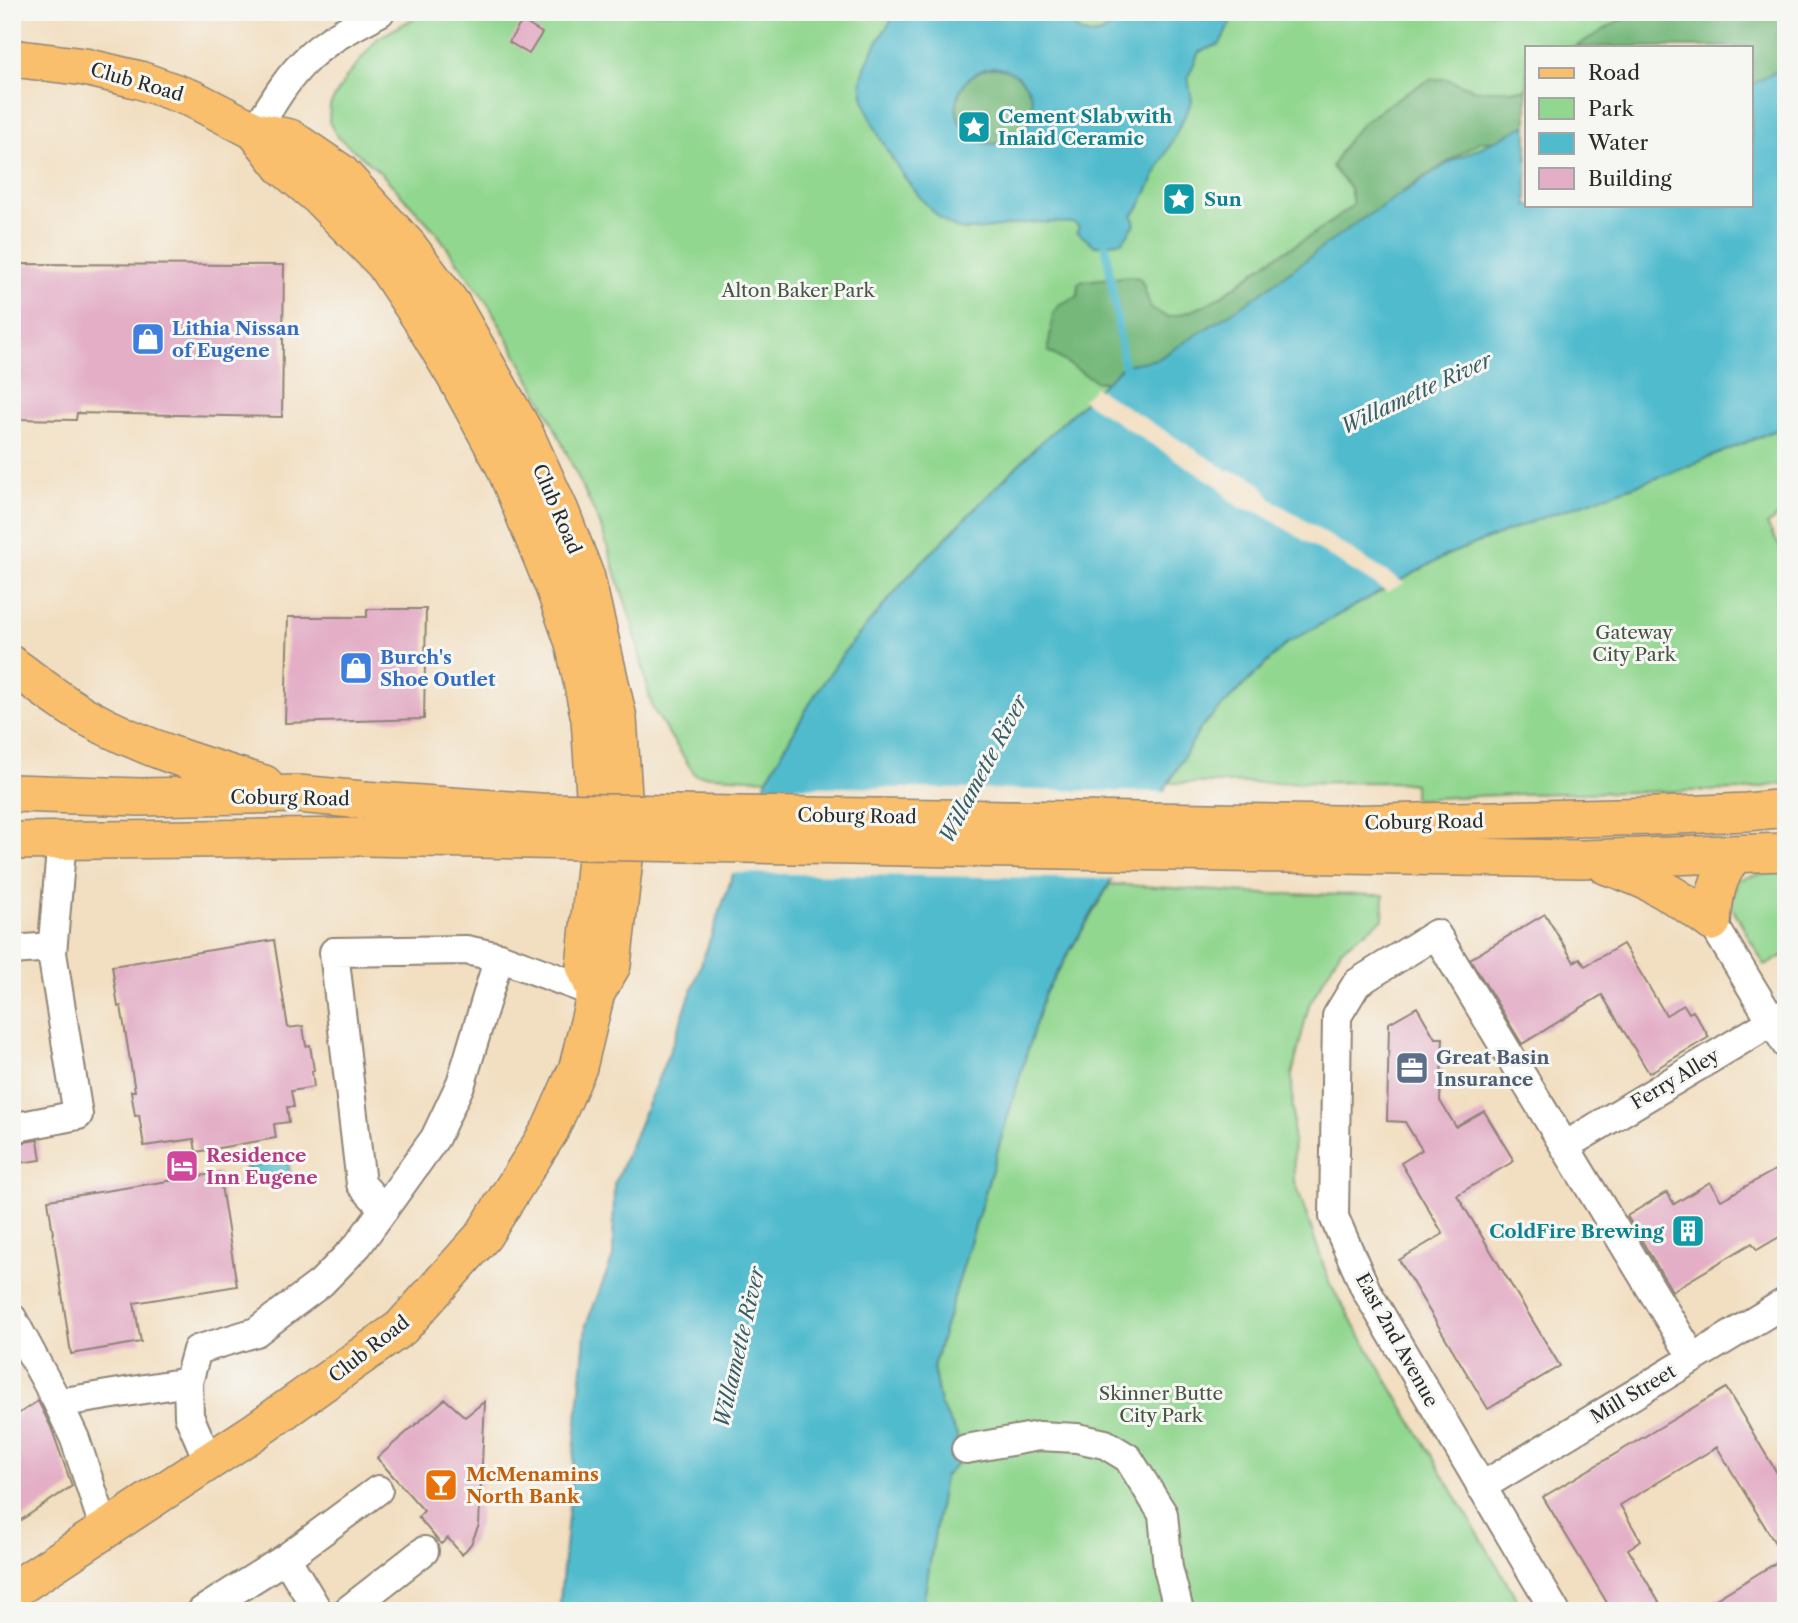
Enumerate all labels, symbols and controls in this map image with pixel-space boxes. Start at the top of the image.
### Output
legend [1525,46,1752,206]
street label: Club Road [88,58,186,106]
text: Road [1588,60,1640,85]
text: Park [1588,96,1634,121]
place label: Cement Slab with Inlaid Ceramic [998,105,1172,150]
place icon: Cement Slab with Inlaid Ceramic [955,108,993,146]
text: Water [1587,130,1648,155]
text: Building [1588,166,1673,191]
place icon: Sun [1160,180,1198,218]
place label: Sun [1204,188,1242,211]
park label: Alton Baker Park [720,279,876,302]
place label: Lithia Nissan of Eugene [172,317,300,362]
shop icon: Lithia Nissan of Eugene [129,320,167,358]
water label: Willamette River [1336,346,1497,439]
street label: Club Road [528,461,586,558]
park label: Gateway City Park [1592,621,1677,666]
place label: Burch's Shoe Outlet [380,646,496,691]
shop icon: Burch's Shoe Outlet [337,649,375,687]
water label: Willamette River [933,690,1033,847]
street label: Coburg Road [230,785,350,811]
street label: Coburg Road [797,803,917,829]
street label: Coburg Road [1364,809,1484,835]
street label: Ferry Alley [1627,1044,1724,1114]
place label: Great Basin Insurance [1436,1046,1550,1091]
office icon: Great Basin Insurance [1393,1049,1431,1087]
place label: Residence Inn Eugene [206,1144,318,1189]
hotel icon: Residence Inn Eugene [163,1147,201,1185]
building icon: ColdFire Brewing [1669,1212,1707,1250]
place label: ColdFire Brewing [1489,1220,1665,1243]
water label: Willamette River [708,1263,770,1430]
street label: East 2nd Avenue [1351,1269,1443,1411]
street label: Club Road [324,1310,414,1387]
street label: Mill Street [1586,1359,1680,1428]
park label: Skinner Butte City Park [1099,1382,1223,1427]
place label: McMenamins North Bank [466,1463,599,1508]
bar icon: McMenamins North Bank [422,1466,460,1504]

